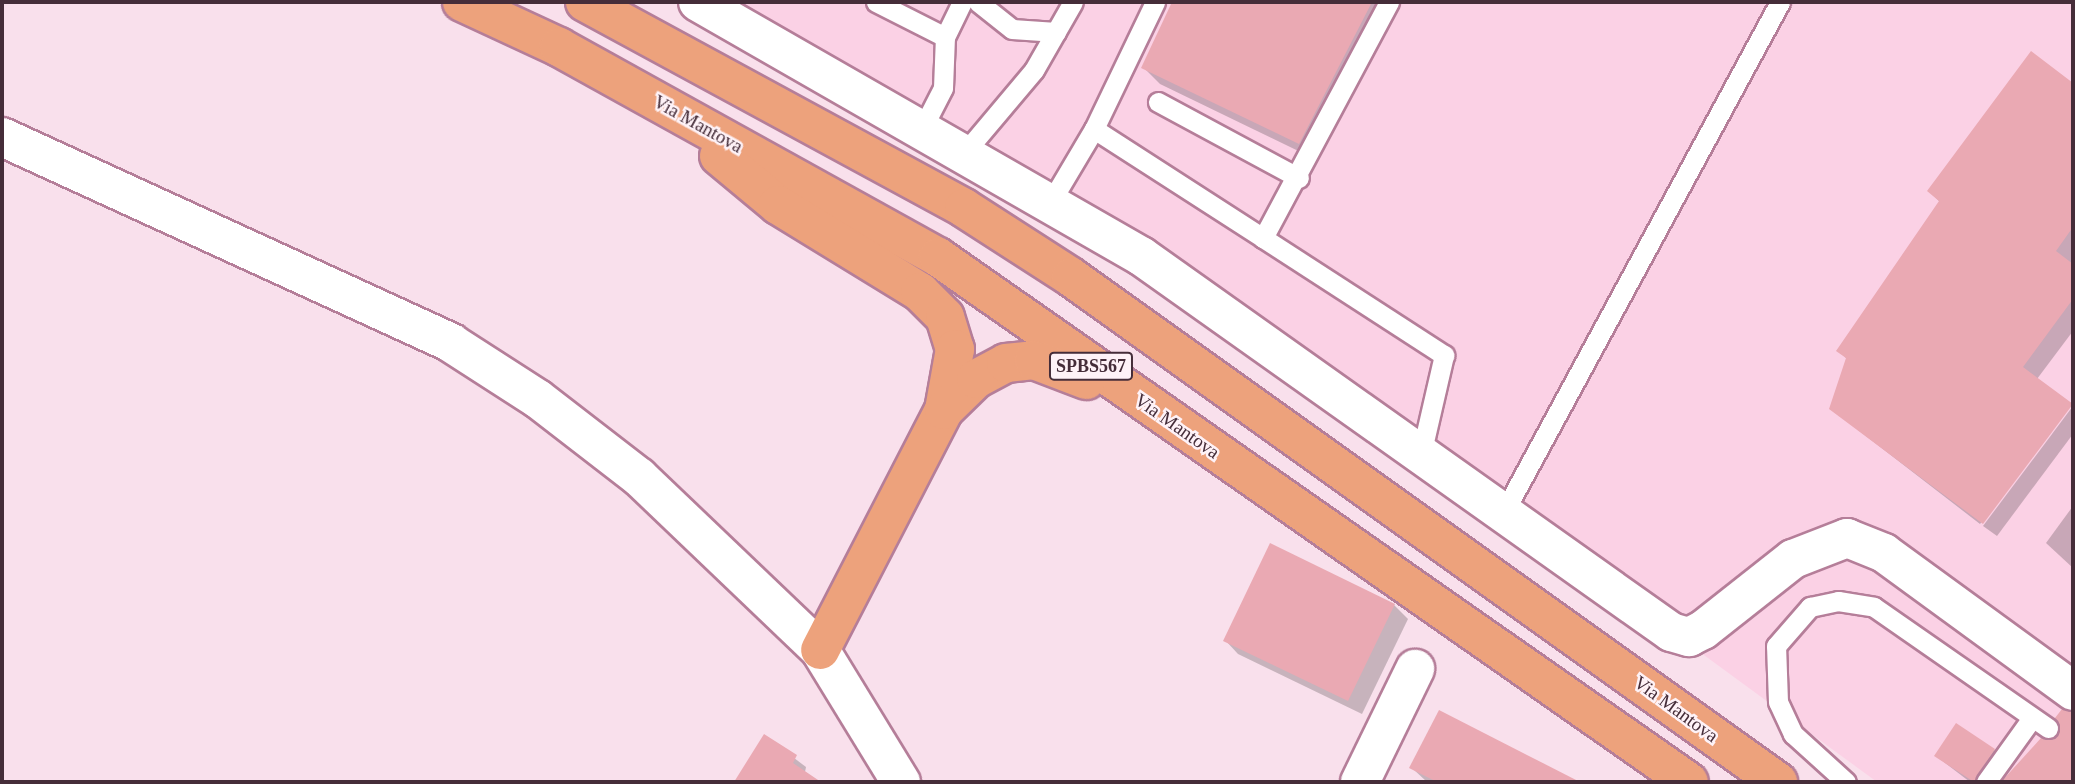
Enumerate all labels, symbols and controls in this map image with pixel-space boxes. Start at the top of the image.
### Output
street label: Via Mantova [649,90,747,158]
road number: SPBS567 [1047,352,1135,380]
street label: Via Mantova [1130,388,1224,464]
street label: Via Mantova [1629,671,1723,747]

